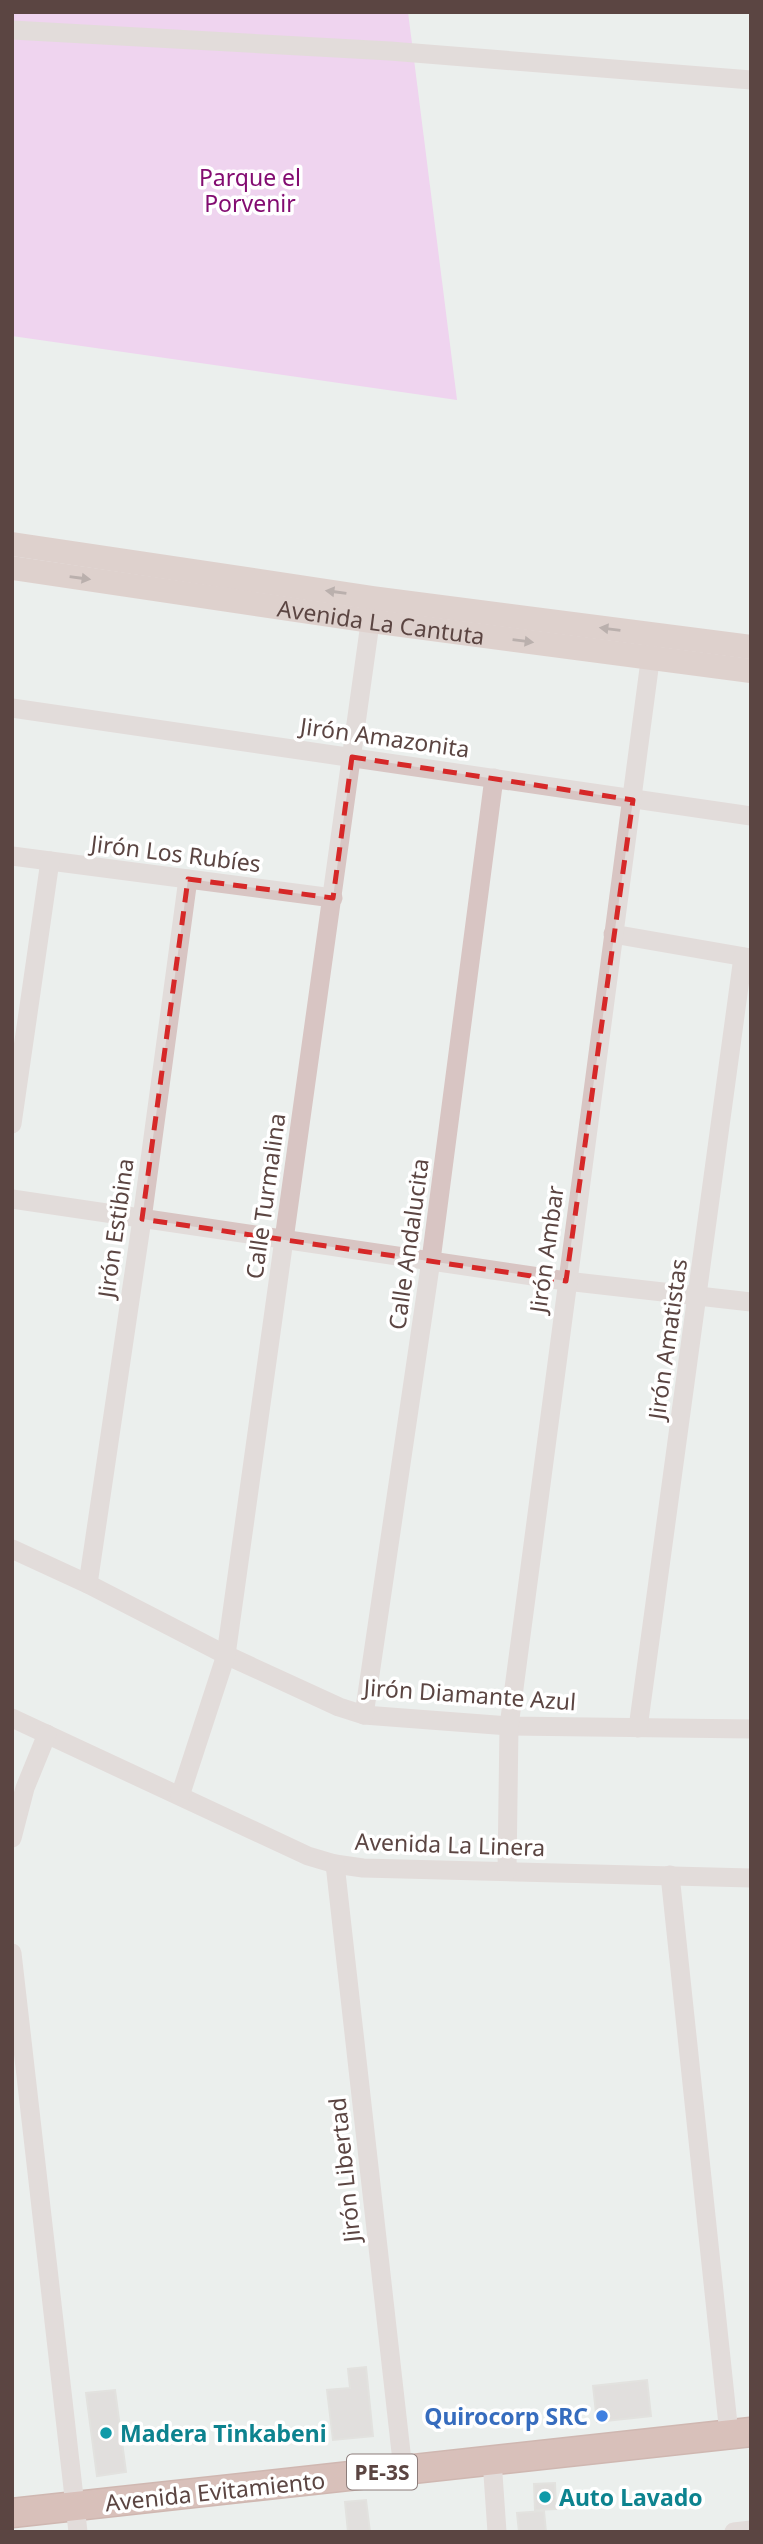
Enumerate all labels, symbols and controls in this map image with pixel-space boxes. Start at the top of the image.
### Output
park label: Parque el Porvenir [199,161,301,219]
one-way arrow [69,573,91,584]
one-way arrow [325,586,347,597]
street label: Avenida La Cantuta [275,591,487,652]
one-way arrow [599,623,621,634]
one-way arrow [512,635,534,646]
street label: Jirón Amazonita [296,709,472,765]
street label: Jirón Los Rubíes [87,826,263,879]
street label: Calle Turmalina [238,1111,292,1281]
street label: Jirón Estibina [89,1156,141,1302]
street label: Calle Andalucita [380,1156,436,1332]
street label: Jirón Ambar [521,1183,571,1317]
street label: Jirón Amatistas [640,1257,694,1423]
street label: Jirón Diamante Azul [361,1670,577,1717]
street label: Avenida La Linera [354,1825,546,1863]
street label: Jirón Libertad [320,2096,368,2246]
place label: Quirocorp SRC [424,2400,588,2432]
marker: Quirocorp SRC [594,2408,610,2424]
place label: Madera Tinkabeni [120,2417,327,2449]
marker: Madera Tinkabeni [98,2425,114,2441]
road number: PE-3S [347,2454,417,2490]
street label: Avenida Evitamiento [103,2464,327,2518]
place label: Auto Lavado [559,2481,703,2513]
marker: Auto Lavado [537,2489,553,2505]

